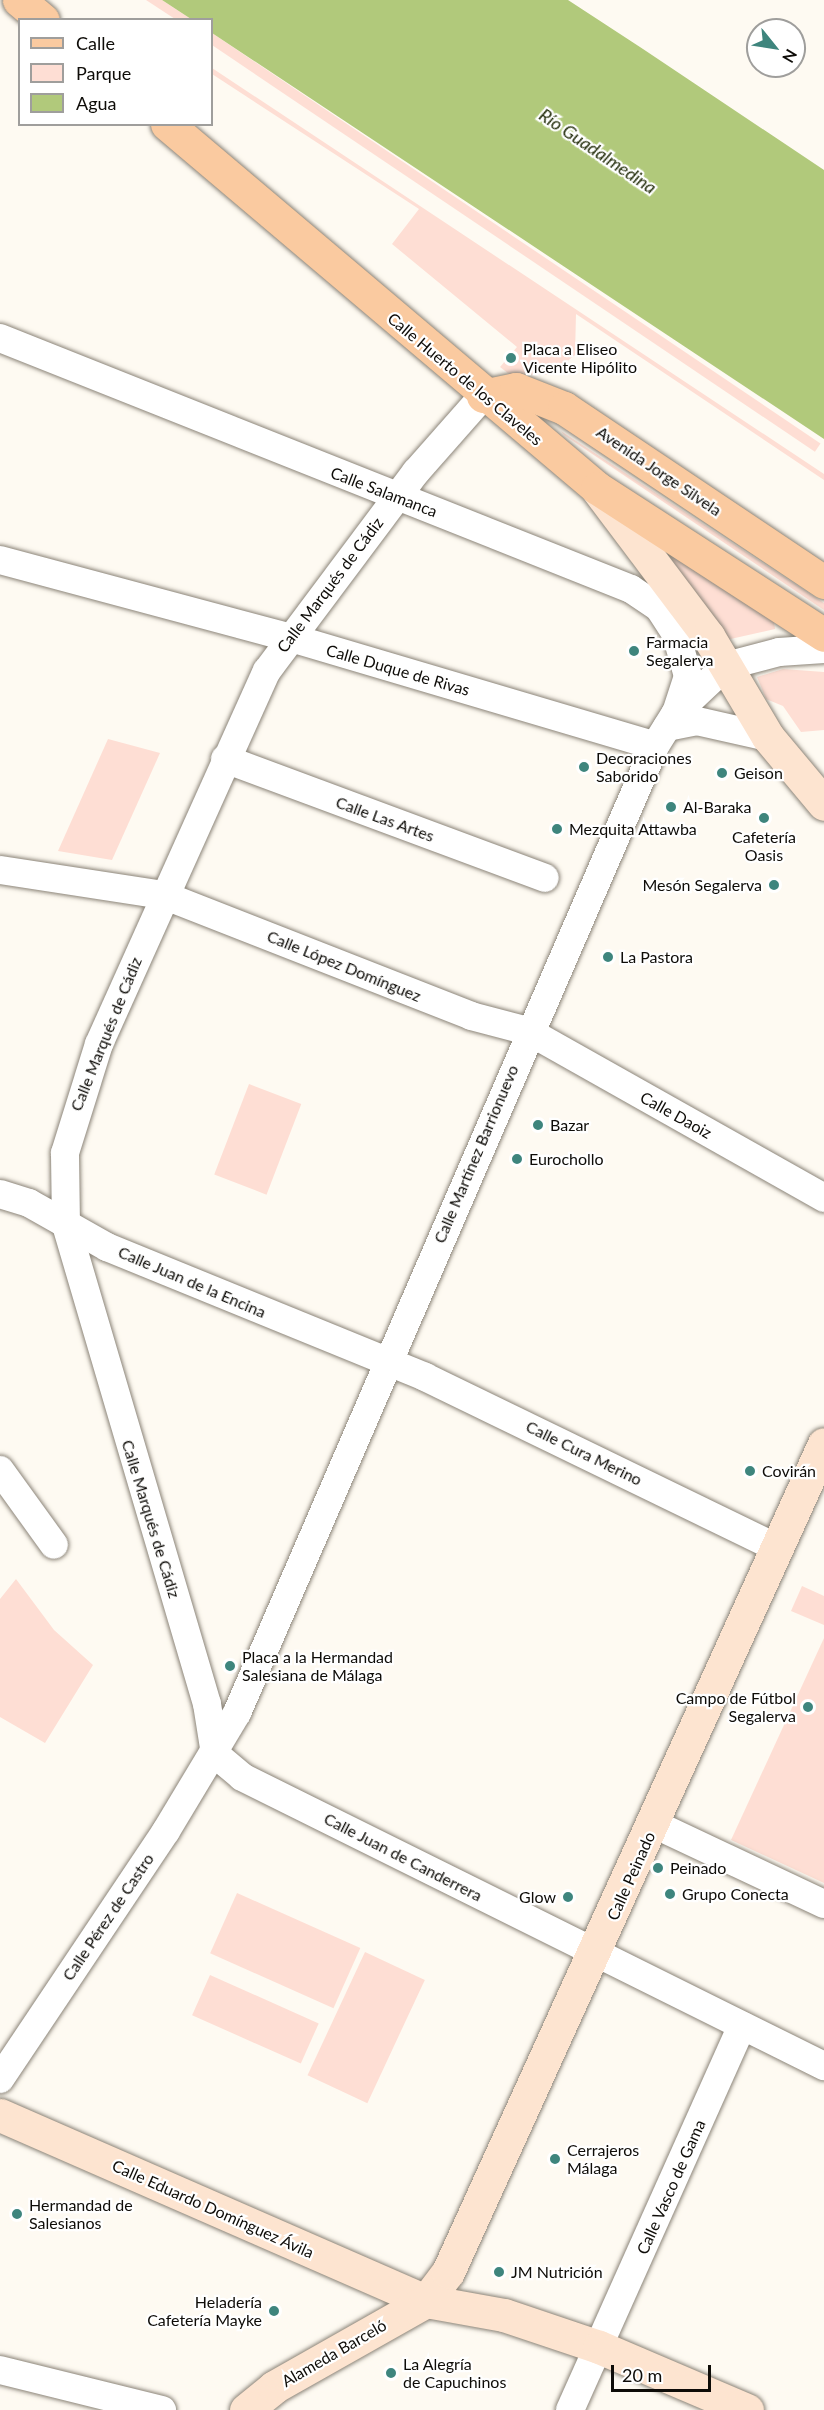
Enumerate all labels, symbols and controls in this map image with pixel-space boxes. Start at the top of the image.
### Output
legend [18,18,213,126]
north arrow [746,18,806,78]
text: Calle [76,32,115,54]
text: N [779,46,802,66]
text: Parque [76,62,131,84]
text: Agua [76,92,117,114]
water label: Río Guadalmedina [535,104,661,198]
street label: Calle Huerto de los Claveles [384,309,546,449]
place label: Placa a Eliseo Vicente Hipólito [523,339,637,377]
marker: Placa a Eliseo Vicente Hipólito [504,351,518,365]
street label: Avenida Jorge Silvela [593,422,725,520]
street label: Calle Salamanca [328,463,440,521]
street label: Calle Marqués de Cádiz [273,514,387,656]
place label: Farmacia Segalerva [646,632,713,670]
street label: Calle Duque de Rivas [324,640,472,700]
marker: Farmacia Segalerva [627,644,641,658]
place label: Decoraciones Saborido [596,748,692,786]
marker: Decoraciones Saborido [577,760,591,774]
place label: Geison [734,763,783,783]
marker: Geison [715,766,729,780]
street label: Calle Las Artes [333,792,437,846]
place label: Al-Baraka [683,797,751,817]
marker: Al-Baraka [664,800,678,814]
marker: Cafetería Oasis [757,811,771,825]
place label: Mezquita Attawba [569,819,697,839]
marker: Mezquita Attawba [550,822,564,836]
place label: Cafetería Oasis [732,827,796,865]
place label: Mesón Segalerva [642,875,762,895]
marker: Mesón Segalerva [767,878,781,892]
street label: Calle López Domínguez [264,926,424,1006]
place label: La Pastora [620,947,693,967]
marker: La Pastora [601,950,615,964]
street label: Calle Marqués de Cádiz [66,954,146,1114]
street label: Calle Martínez Barrionuevo [430,1062,522,1246]
street label: Calle Daoiz [637,1088,715,1142]
place label: Bazar [550,1115,589,1135]
marker: Bazar [531,1118,545,1132]
place label: Eurochollo [529,1149,604,1169]
marker: Eurochollo [510,1152,524,1166]
street label: Calle Juan de la Encina [115,1242,269,1322]
street label: Calle Cura Merino [523,1417,645,1489]
street label: Calle Marqués de Cádiz [118,1438,184,1600]
place label: Covirán [762,1461,816,1481]
marker: Covirán [743,1464,757,1478]
place label: Placa a la Hermandad Salesiana de Málaga [242,1647,393,1685]
marker: Placa a la Hermandad Salesiana de Málaga [223,1659,237,1673]
place label: Campo de Fútbol Segalerva [676,1688,796,1726]
marker: Campo de Fútbol Segalerva [801,1700,815,1714]
street label: Calle Juan de Canderrera [321,1809,485,1905]
street label: Calle Peinado [603,1829,659,1923]
street label: Calle Pérez de Castro [58,1850,158,1984]
place label: Peinado [670,1858,726,1878]
marker: Peinado [651,1861,665,1875]
place label: Grupo Conecta [682,1884,789,1904]
place label: Glow [519,1887,556,1907]
marker: Grupo Conecta [663,1887,677,1901]
marker: Glow [561,1890,575,1904]
street label: Calle Vasco de Gama [633,2116,709,2258]
place label: Cerrajeros Málaga [567,2140,639,2178]
marker: Cerrajeros Málaga [548,2152,562,2166]
street label: Calle Eduardo Domínguez Ávila [109,2156,317,2262]
place label: Hermandad de Salesianos [29,2195,133,2233]
marker: Hermandad de Salesianos [10,2207,24,2221]
place label: JM Nutrición [511,2262,603,2282]
marker: JM Nutrición [492,2265,506,2279]
place label: Heladería Cafetería Mayke [147,2292,262,2330]
marker: Heladería Cafetería Mayke [267,2304,281,2318]
street label: Alameda Barceló [278,2315,390,2391]
scale bar [614,2353,714,2391]
place label: La Alegría de Capuchinos [403,2354,506,2392]
text: 20 m [622,2364,662,2386]
marker: La Alegría de Capuchinos [384,2366,398,2380]

